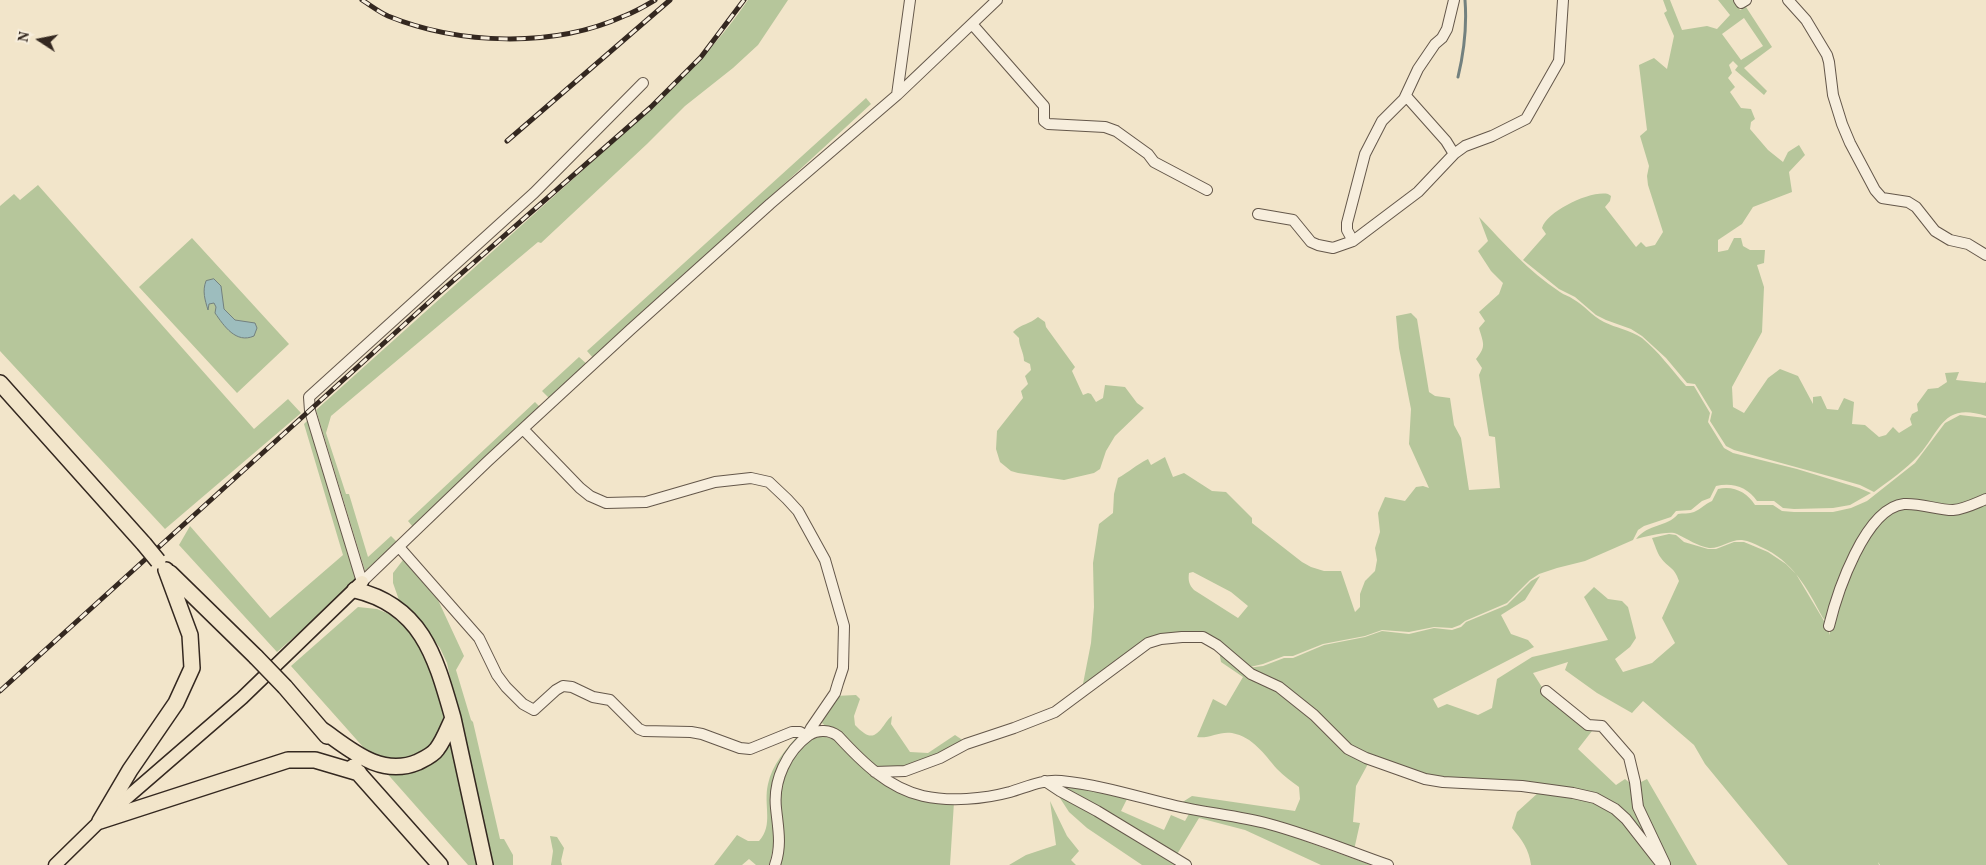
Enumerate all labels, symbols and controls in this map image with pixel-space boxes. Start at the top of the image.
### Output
north arrow [15,15,65,65]
text: N [14,30,35,44]

